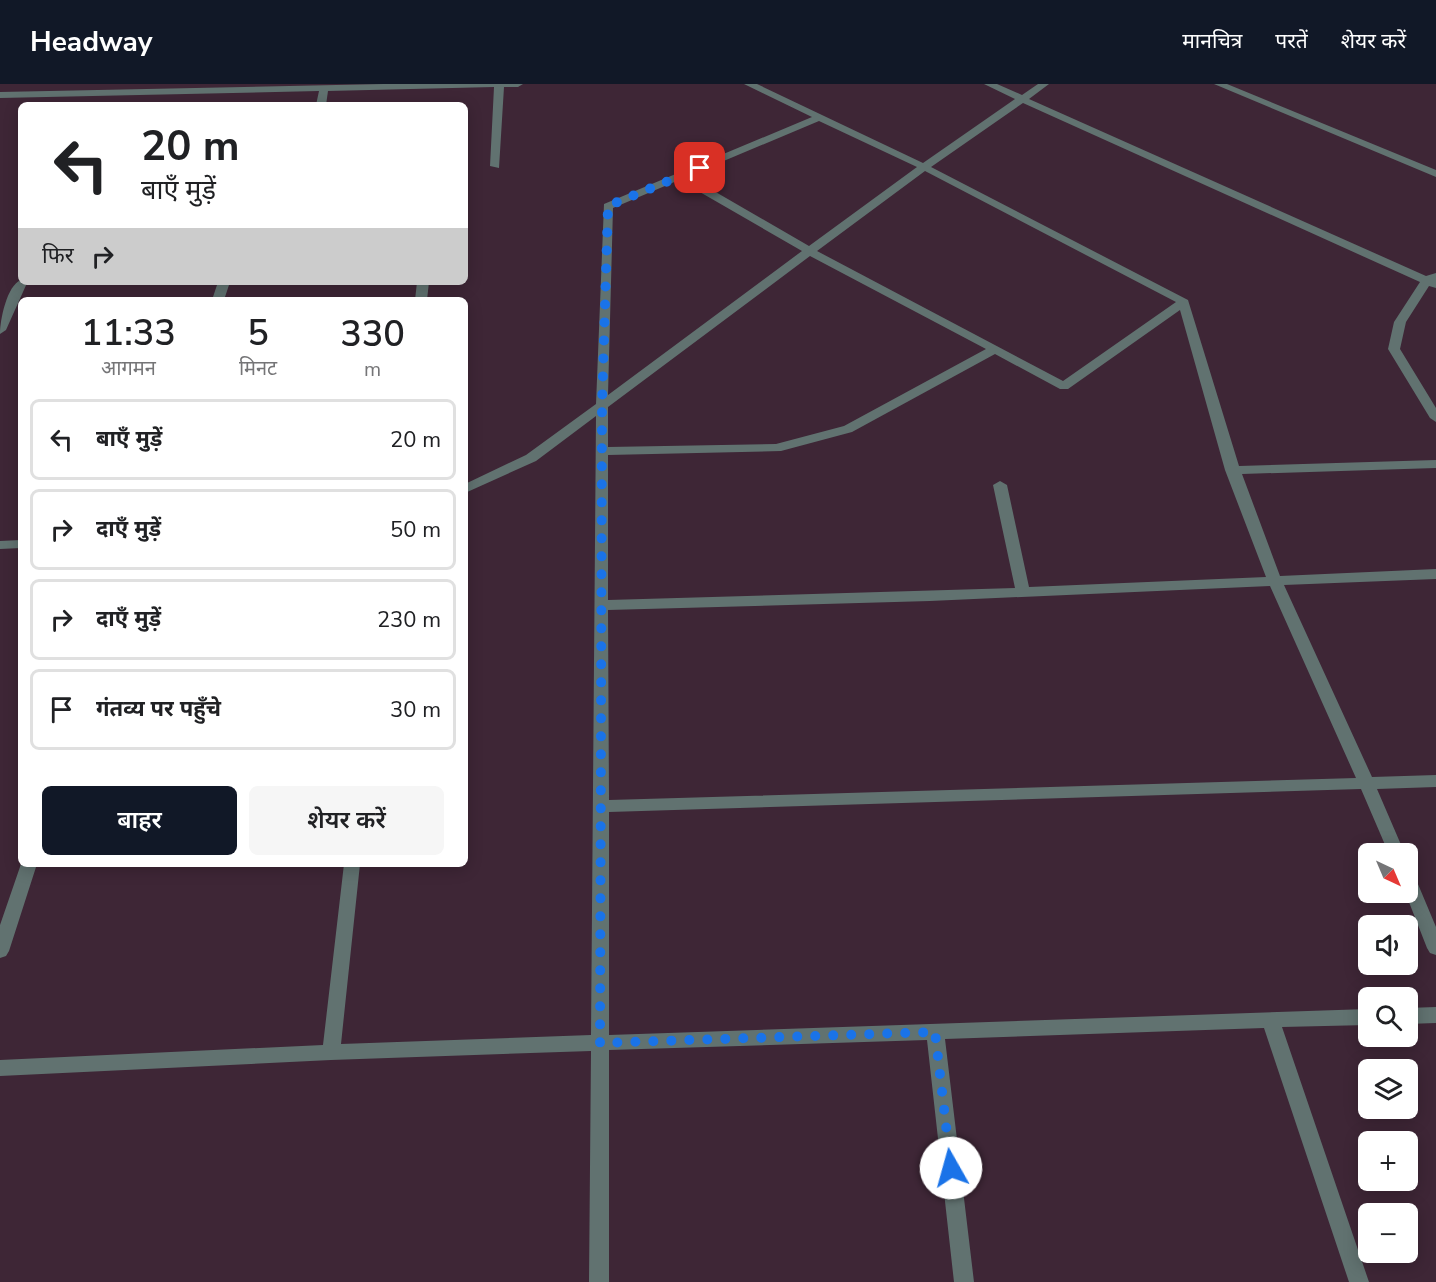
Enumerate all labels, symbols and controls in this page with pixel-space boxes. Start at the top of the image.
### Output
text: Headway [30,23,152,61]
text: मानचित्र [1182,27,1242,55]
text: परतें [1275,27,1308,55]
text: शेयर करें [1341,27,1406,55]
text: 20 m [141,118,240,175]
icon: left [42,126,120,204]
pin [674,142,725,193]
icon: arrive [683,151,716,184]
text: बाएँ मुड़ें [141,172,216,209]
icon: right [86,240,119,273]
text: फिर [42,241,74,271]
text: 11:33 [81,309,176,358]
text: 5 [247,309,269,358]
text: 330 [340,310,405,359]
text: आगमन [101,355,156,382]
text: मिनट [239,355,277,382]
text: m [364,356,381,383]
icon: left [45,423,78,456]
text: बाएँ मुड़ें [96,424,162,454]
text: 20 m [390,425,441,455]
icon: right [45,513,78,546]
text: दाएँ मुड़ें [96,514,161,544]
text: 50 m [390,515,441,545]
icon: right [45,603,78,636]
text: दाएँ मुड़ें [96,604,161,634]
text: 230 m [377,605,441,635]
icon: arrive [45,693,78,726]
text: गंतव्य पर पहुँचे [96,694,221,724]
text: 30 m [390,695,441,725]
button: बाहर [42,786,237,855]
button: शेयर करें [249,786,444,855]
north arrow [1358,843,1418,903]
map controls [1358,843,1418,1263]
button: sound [1358,915,1418,975]
button: search [1358,987,1418,1047]
button: layers [1358,1059,1418,1119]
button: + [1358,1131,1418,1191]
position arrow [919,1136,983,1200]
button: − [1358,1203,1418,1263]

